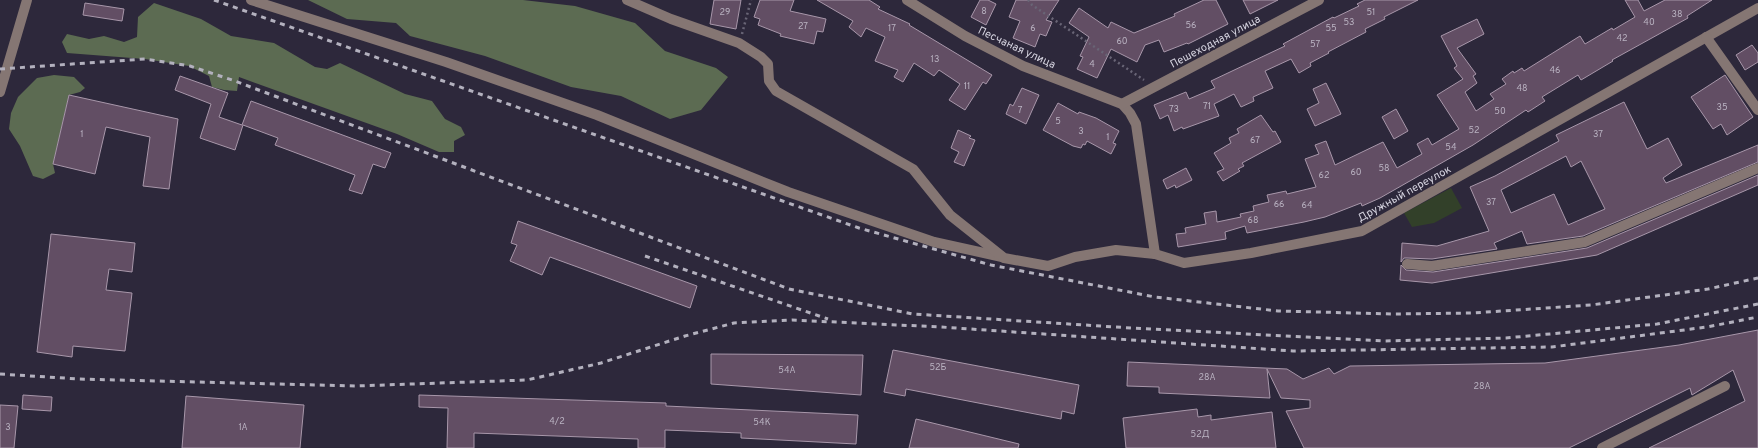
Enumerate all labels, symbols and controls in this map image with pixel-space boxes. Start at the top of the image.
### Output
house number: 8 [981,6,987,17]
house number: 29 [720,7,730,18]
house number: 51 [1367,7,1375,18]
house number: 38 [1672,9,1682,20]
street label: Пешеходная улица [1168,12,1263,72]
house number: 53 [1343,17,1355,28]
house number: 40 [1643,17,1655,28]
house number: 56 [1186,20,1196,31]
house number: 27 [798,21,808,32]
house number: 17 [888,23,896,34]
house number: 6 [1030,23,1036,34]
house number: 55 [1325,23,1337,34]
street label: Песчаная улица [975,24,1058,72]
house number: 42 [1616,33,1628,44]
house number: 60 [1116,36,1128,47]
house number: 57 [1310,39,1320,50]
house number: 13 [931,54,939,65]
house number: 4 [1089,59,1095,70]
house number: 46 [1550,65,1560,76]
house number: 11 [964,81,970,92]
house number: 48 [1516,83,1528,94]
house number: 71 [1203,101,1211,112]
house number: 35 [1716,102,1728,113]
house number: 73 [1169,104,1179,115]
house number: 7 [1018,105,1023,116]
house number: 50 [1494,106,1506,117]
house number: 5 [1055,116,1061,127]
house number: 52 [1468,125,1480,136]
house number: 3 [1078,126,1084,137]
house number: 1 [80,129,84,140]
house number: 37 [1593,129,1603,140]
house number: 1 [1106,132,1110,143]
house number: 67 [1250,135,1260,146]
house number: 54 [1445,142,1457,153]
street label: Дружный переулок [1355,162,1454,225]
house number: 58 [1378,163,1390,174]
house number: 60 [1350,167,1362,178]
house number: 62 [1319,170,1329,181]
house number: 37 [1486,197,1496,208]
house number: 66 [1274,199,1284,210]
house number: 64 [1302,200,1313,211]
house number: 68 [1248,215,1258,226]
house number: 52Б [930,362,947,373]
house number: 54А [778,365,796,376]
house number: 28А [1198,372,1216,383]
house number: 28А [1473,381,1491,392]
house number: 4/2 [549,416,565,427]
house number: 54К [753,417,771,428]
house number: 3 [5,422,11,433]
house number: 1А [238,422,248,433]
house number: 52Д [1191,429,1210,440]

